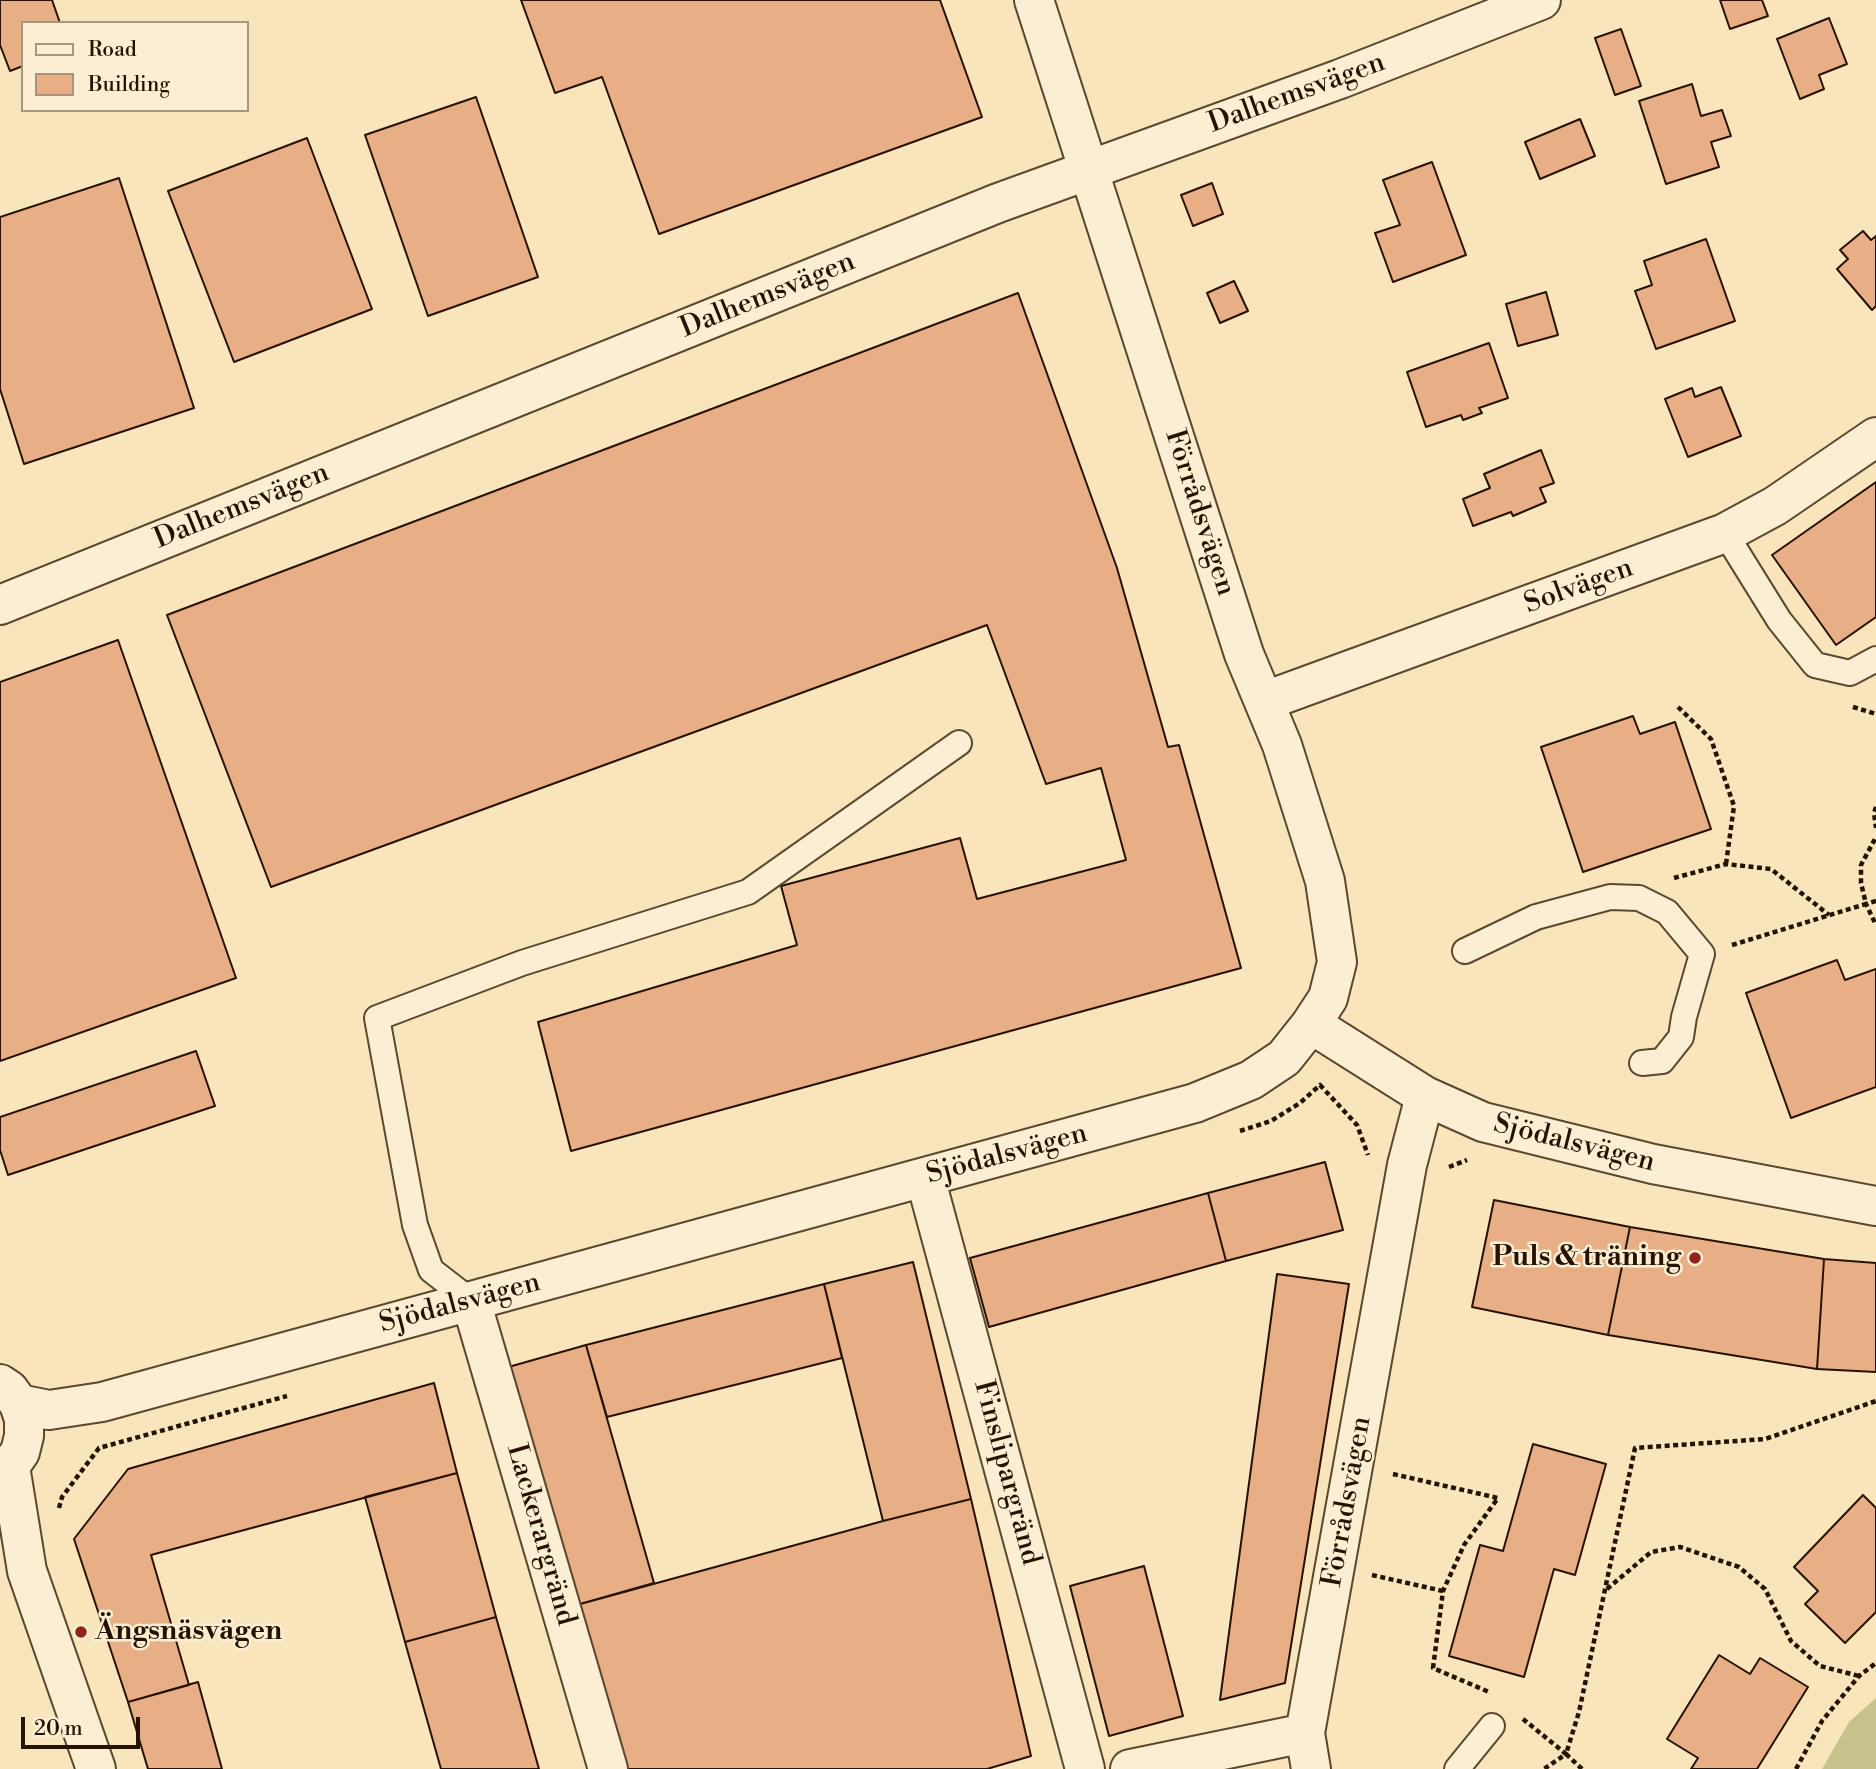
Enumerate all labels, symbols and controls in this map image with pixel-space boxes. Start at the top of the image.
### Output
legend [21,21,248,112]
text: Road [88,37,137,63]
street label: Dalhemsvägen [1204,47,1390,141]
text: Building [88,72,170,98]
street label: Dalhemsvägen [676,246,860,346]
street label: Förrådsvägen [1156,426,1242,600]
street label: Dalhemsvägen [150,457,334,557]
street label: Solvägen [1520,552,1638,622]
street label: Sjödalsvägen [1490,1108,1658,1180]
street label: Sjödalsvägen [923,1117,1091,1193]
place label: Puls & träning [1492,1241,1681,1275]
marker: Puls & träning [1687,1250,1703,1266]
street label: Sjödalsvägen [376,1266,544,1342]
street label: Finslipargränd [965,1377,1047,1569]
street label: Förrådsvägen [1316,1414,1380,1590]
street label: Lackerargränd [498,1440,582,1630]
place label: Ängsnäsvägen [95,1615,282,1649]
marker: Ängsnäsvägen [73,1624,89,1640]
scale bar [24,1702,144,1746]
text: 20 m [34,1716,83,1742]

